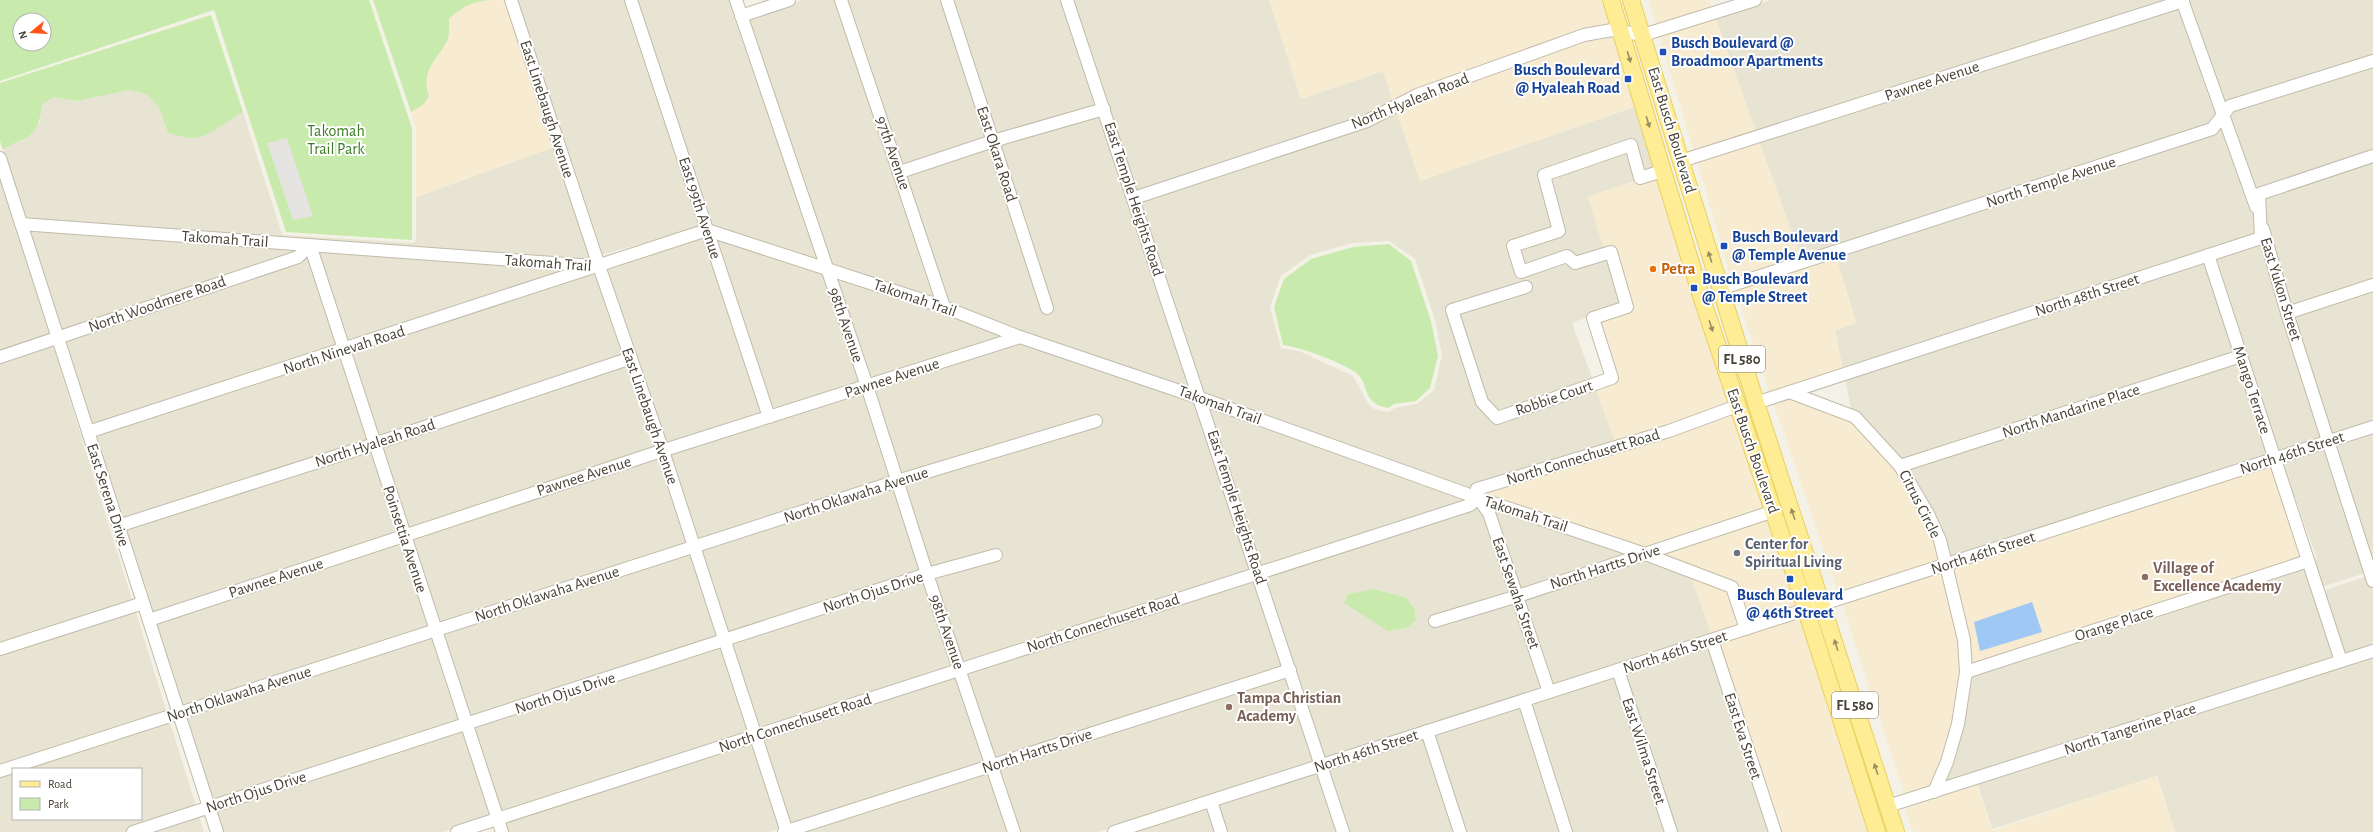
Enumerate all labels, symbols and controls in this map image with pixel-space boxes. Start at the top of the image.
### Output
north arrow [12,12,52,52]
text: N [17,30,29,40]
place label: Busch Boulevard @ Broadmoor Apartments [1671,35,1823,69]
street label: East Linebaugh Avenue [517,38,577,180]
marker: Busch Boulevard @ Broadmoor Apartments [1658,47,1668,57]
one-way arrow [1626,51,1632,64]
street label: Pawnee Avenue [1883,58,1981,104]
place label: Busch Boulevard @ Hyaleah Road [1514,62,1621,97]
street label: East Busch Boulevard [1645,65,1699,195]
street label: North Hyaleah Road [1349,70,1472,133]
marker: Busch Boulevard @ Hyaleah Road [1623,74,1633,84]
street label: East Okara Road [974,104,1020,204]
street label: 97th Avenue [873,114,913,192]
one-way arrow [1645,116,1651,128]
street label: East Temple Heights Road [1102,120,1166,278]
park label: Takomah Trail Park [307,123,365,157]
street label: North Temple Avenue [1984,153,2118,211]
street label: East 99th Avenue [676,155,724,261]
street label: Takomah Trail [181,228,269,250]
place label: Busch Boulevard @ Temple Avenue [1732,229,1846,263]
street label: East Yukon Street [2258,235,2304,343]
marker: Busch Boulevard @ Temple Avenue [1719,241,1729,251]
one-way arrow [1707,251,1713,263]
street label: Takomah Trail [504,252,592,274]
place label: Petra [1661,261,1696,277]
marker: Petra [1648,264,1658,274]
place label: Busch Boulevard @ Temple Street [1702,271,1809,305]
street label: North 48th Street [2033,271,2141,319]
street label: North Woodmere Road [86,273,228,335]
street label: Takomah Trail [871,276,959,320]
marker: Busch Boulevard @ Temple Street [1689,283,1699,293]
street label: 98th Avenue [826,286,866,364]
one-way arrow [1709,321,1715,333]
street label: North Ninevah Road [281,323,407,377]
street label: Mango Terrace [2230,344,2274,436]
street label: East Linebaugh Avenue [619,345,681,487]
road number: FL 580 [1719,346,1765,372]
street label: Pawnee Avenue [843,355,941,401]
street label: Robbie Court [1513,377,1595,419]
street label: North Mandarine Place [2000,381,2142,441]
street label: Takomah Trail [1176,383,1264,427]
street label: East Busch Boulevard [1724,386,1782,516]
street label: North Hyaleah Road [313,416,437,471]
street label: North Connechusett Road [1504,426,1662,488]
street label: East Temple Heights Road [1205,428,1269,586]
street label: North 46th Street [2238,429,2346,477]
street label: East Serena Drive [84,442,132,548]
street label: Pawnee Avenue [535,453,633,499]
street label: North Oklawaha Avenue [782,464,930,526]
street label: Citrus Circle [1896,467,1944,541]
street label: Poinsettia Avenue [380,483,430,595]
street label: Takomah Trail [1482,493,1570,535]
one-way arrow [1790,508,1796,520]
street label: North 46th Street [1929,529,2037,577]
street label: East Sewaha Street [1489,535,1543,651]
place label: Center for Spiritual Living [1745,536,1843,570]
street label: North Hartts Drive [1548,542,1662,592]
marker: Center for Spiritual Living [1732,548,1742,558]
street label: Pawnee Avenue [227,555,325,601]
place label: Village of Excellence Academy [2153,560,2282,595]
street label: North Oklawaha Avenue [473,563,621,625]
street label: North Ojus Drive [821,568,925,617]
marker: Village of Excellence Academy [2140,572,2150,582]
marker: Busch Boulevard @ 46th Street [1785,574,1795,584]
place label: Busch Boulevard @ 46th Street [1737,587,1844,621]
street label: North Connechusett Road [1025,591,1181,655]
street label: 98th Avenue [927,593,967,671]
street label: Orange Place [2073,604,2155,644]
street label: North 46th Street [1621,628,1729,676]
one-way arrow [1833,639,1839,651]
street label: North Oklawaha Avenue [165,663,313,725]
street label: North Ojus Drive [513,669,617,718]
place label: Tampa Christian Academy [1237,690,1341,725]
street label: North Connechusett Road [717,691,873,755]
street label: East Eva Street [1722,691,1764,781]
road number: FL 580 [1832,692,1878,718]
street label: East Wilma Street [1619,696,1669,806]
street label: North Tangerine Place [2062,700,2198,758]
marker: Tampa Christian Academy [1224,702,1234,712]
street label: North Hartts Drive [980,726,1094,776]
street label: North 46th Street [1312,727,1420,775]
one-way arrow [1873,763,1879,775]
legend [12,768,142,820]
street label: North Ojus Drive [204,768,308,817]
text: Road [48,778,72,790]
text: Park [48,798,69,810]

